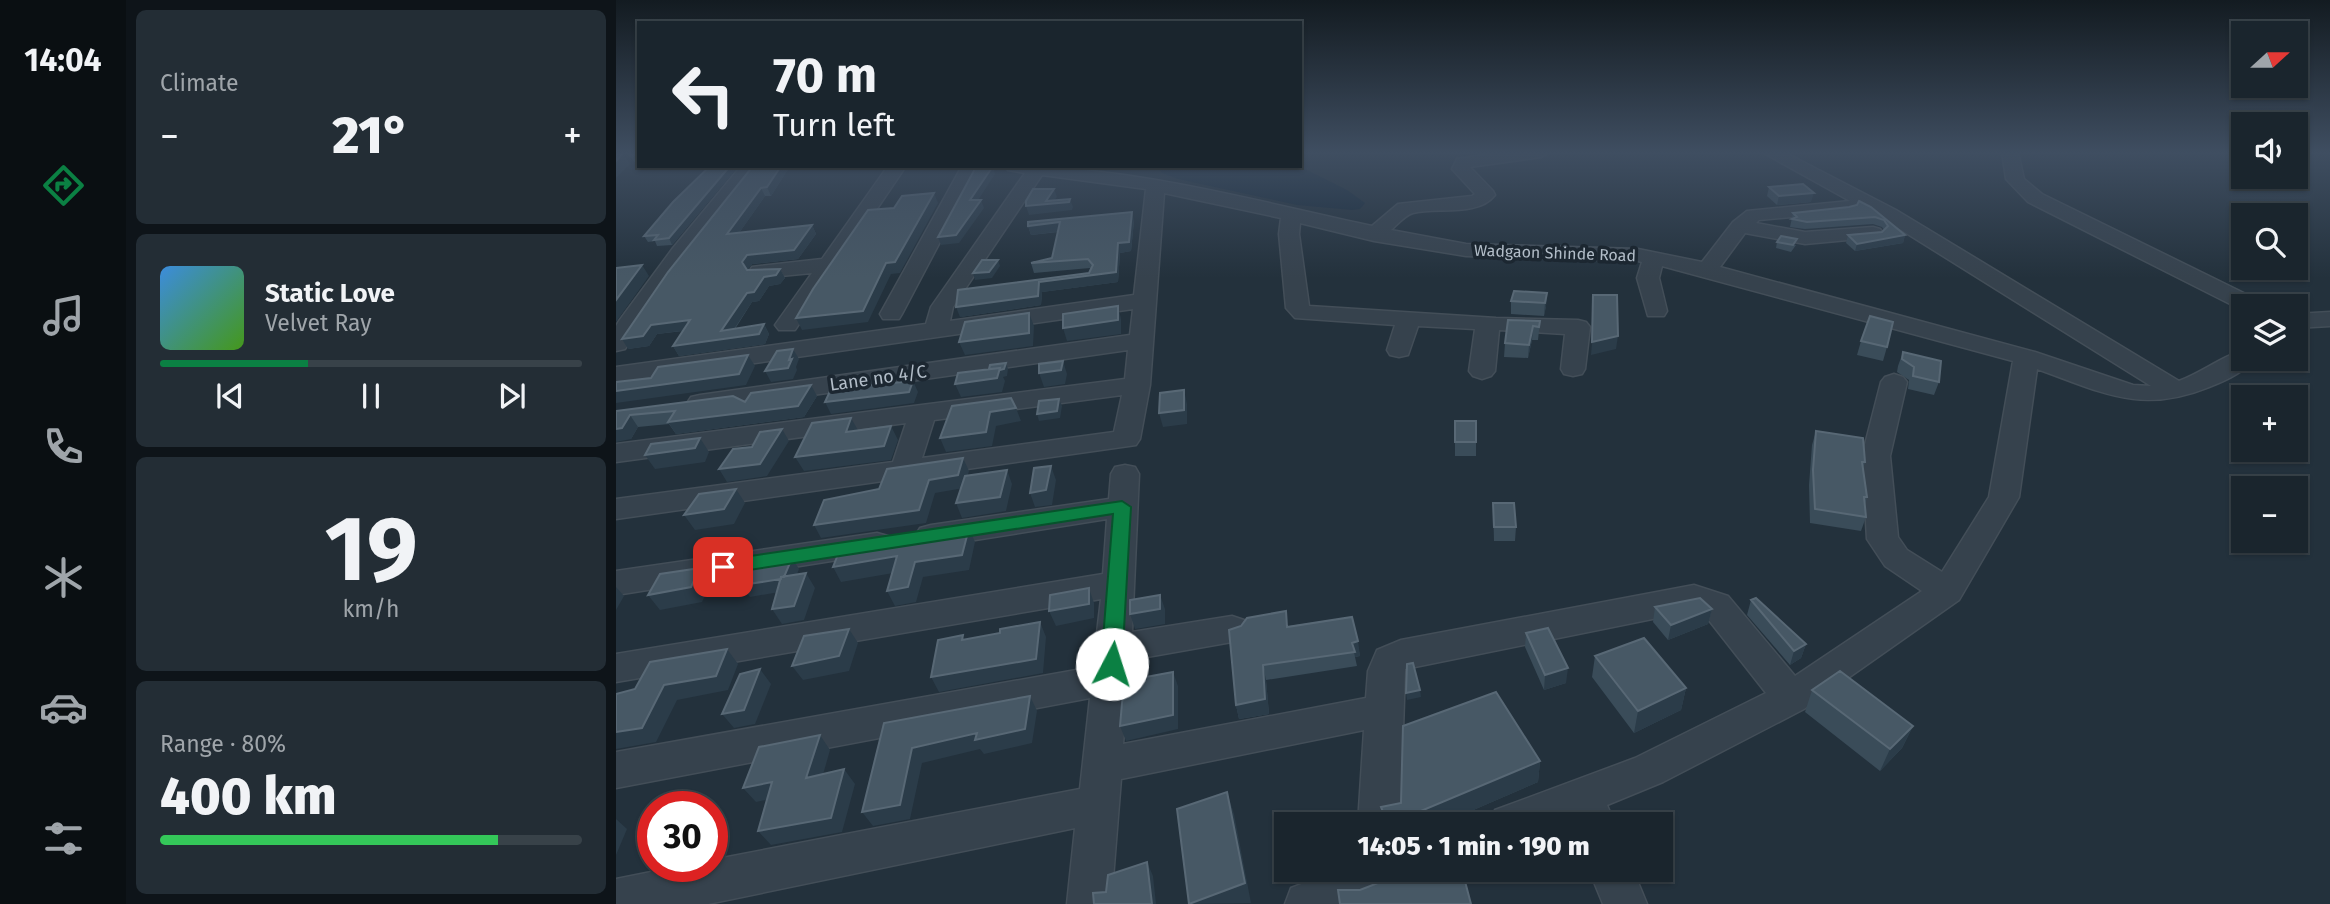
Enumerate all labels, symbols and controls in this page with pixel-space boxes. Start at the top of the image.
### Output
north arrow [2231,21,2308,98]
map controls [2231,21,2308,553]
text: 14:04 [24,41,102,79]
text: 70 m [773,46,877,105]
icon: left [658,49,749,140]
text: Climate [160,69,239,97]
text: 21° [332,104,410,167]
text: Turn left [773,106,895,144]
button: sound [2231,112,2308,189]
text: − [160,113,179,159]
text: + [563,113,582,159]
icon: directions [39,161,88,210]
button: search [2231,203,2308,280]
street label: Wadgaon Shinde Road [1474,241,1636,265]
text: Static Love [265,278,395,309]
icon: music [39,291,88,340]
button: layers [2231,294,2308,371]
text: Velvet Ray [265,309,372,337]
street label: Lane no 4/C [828,360,928,396]
icon: previous [211,377,249,415]
icon: pause [352,377,390,415]
icon: next [493,377,531,415]
button: + [2231,385,2308,462]
icon: phone [39,422,88,471]
button: − [2231,476,2308,553]
text: 19 [324,495,418,604]
pin [693,537,753,597]
icon: arrive [704,548,742,586]
icon: climate [39,553,88,602]
text: km/h [343,595,399,623]
position arrow [1075,627,1149,701]
icon: car [39,683,88,732]
text: Range · 80% [160,730,286,758]
text: 400 km [160,765,337,828]
speed limit sign: 30 [637,791,728,882]
icon: filters [39,814,88,863]
text: 14:05 · 1 min · 190 m [1357,831,1590,862]

